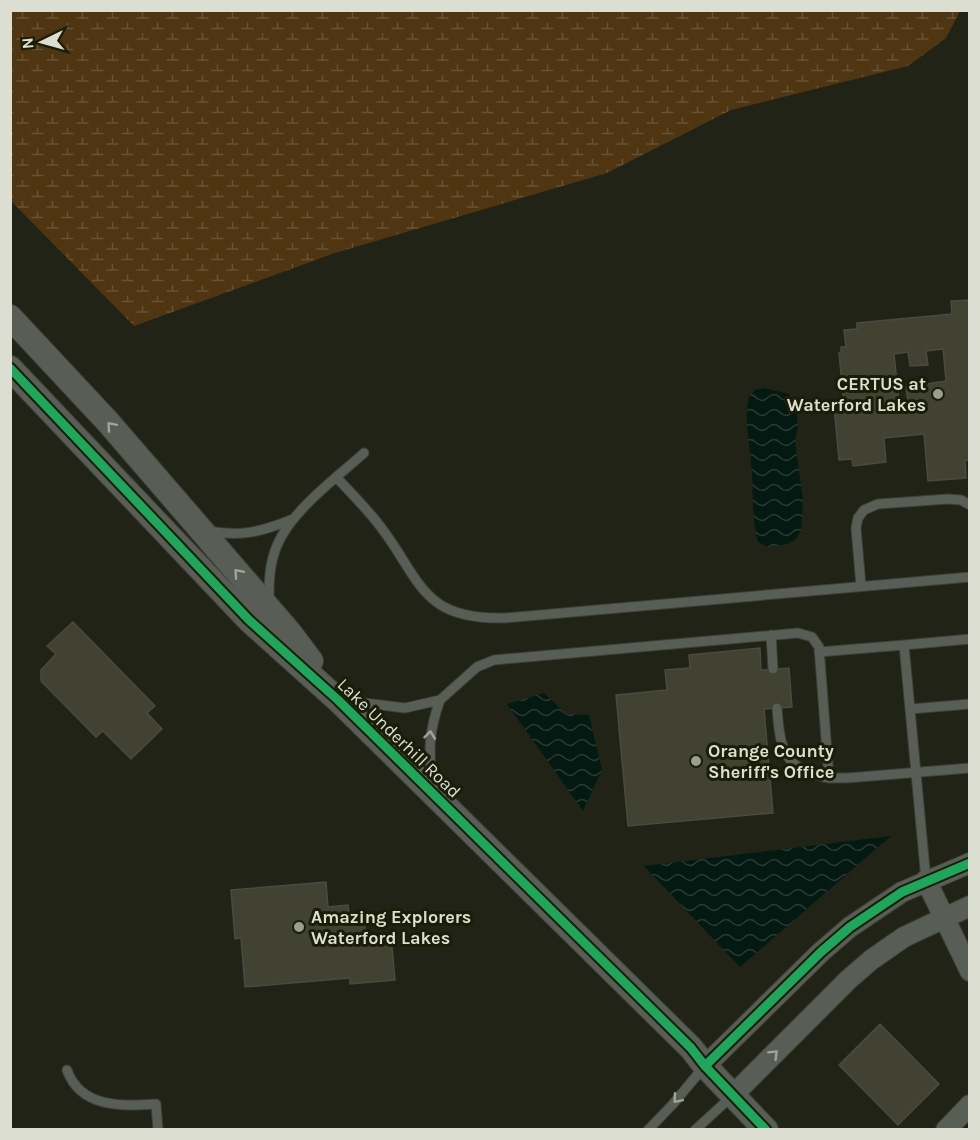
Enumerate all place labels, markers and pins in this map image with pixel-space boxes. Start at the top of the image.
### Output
place label: CERTUS at Waterford Lakes [787,373,926,416]
marker: CERTUS at Waterford Lakes [931,387,945,401]
place label: Orange County Sheriff's Office [708,740,834,783]
marker: Orange County Sheriff's Office [689,754,703,768]
place label: Amazing Explorers Waterford Lakes [311,906,471,949]
marker: Amazing Explorers Waterford Lakes [292,920,306,934]

